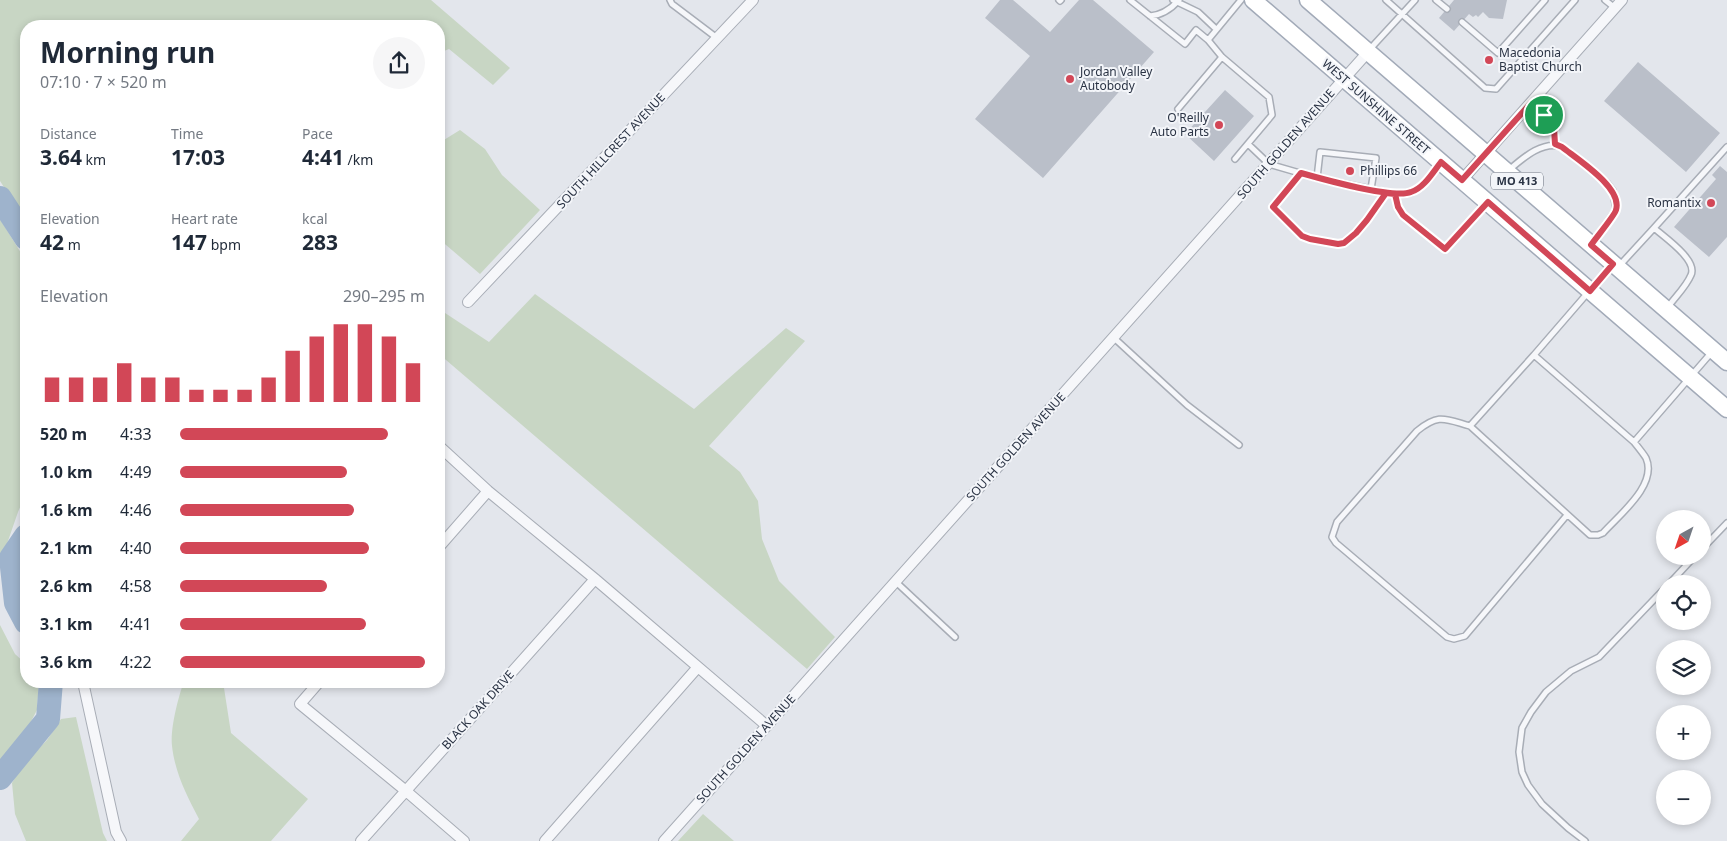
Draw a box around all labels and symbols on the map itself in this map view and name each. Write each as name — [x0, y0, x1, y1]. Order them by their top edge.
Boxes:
place label: Macedonia Baptist Church — [1499, 44, 1582, 75]
marker: Macedonia Baptist Church — [1483, 54, 1495, 66]
street label: WEST SUNSHINE STREET — [1319, 55, 1434, 158]
place label: Jordan Valley Autobody — [1079, 63, 1153, 94]
marker: Jordan Valley Autobody — [1064, 73, 1076, 85]
street label: SOUTH GOLDEN AVENUE — [1233, 85, 1338, 202]
street label: SOUTH HILLCREST AVENUE — [552, 89, 669, 212]
pin — [1523, 94, 1565, 136]
place label: O'Reilly Auto Parts — [1150, 109, 1210, 140]
marker: O'Reilly Auto Parts — [1213, 119, 1225, 131]
place label: Phillips 66 — [1360, 162, 1417, 179]
marker: Phillips 66 — [1344, 165, 1356, 177]
road number: MO 413 — [1491, 172, 1543, 190]
place label: Romantix — [1647, 194, 1702, 211]
marker: Romantix — [1705, 197, 1717, 209]
street label: SOUTH GOLDEN AVENUE — [962, 389, 1069, 505]
north arrow — [1656, 510, 1711, 565]
street label: BLACK OAK DRIVE — [437, 666, 518, 753]
street label: SOUTH GOLDEN AVENUE — [692, 691, 799, 807]

